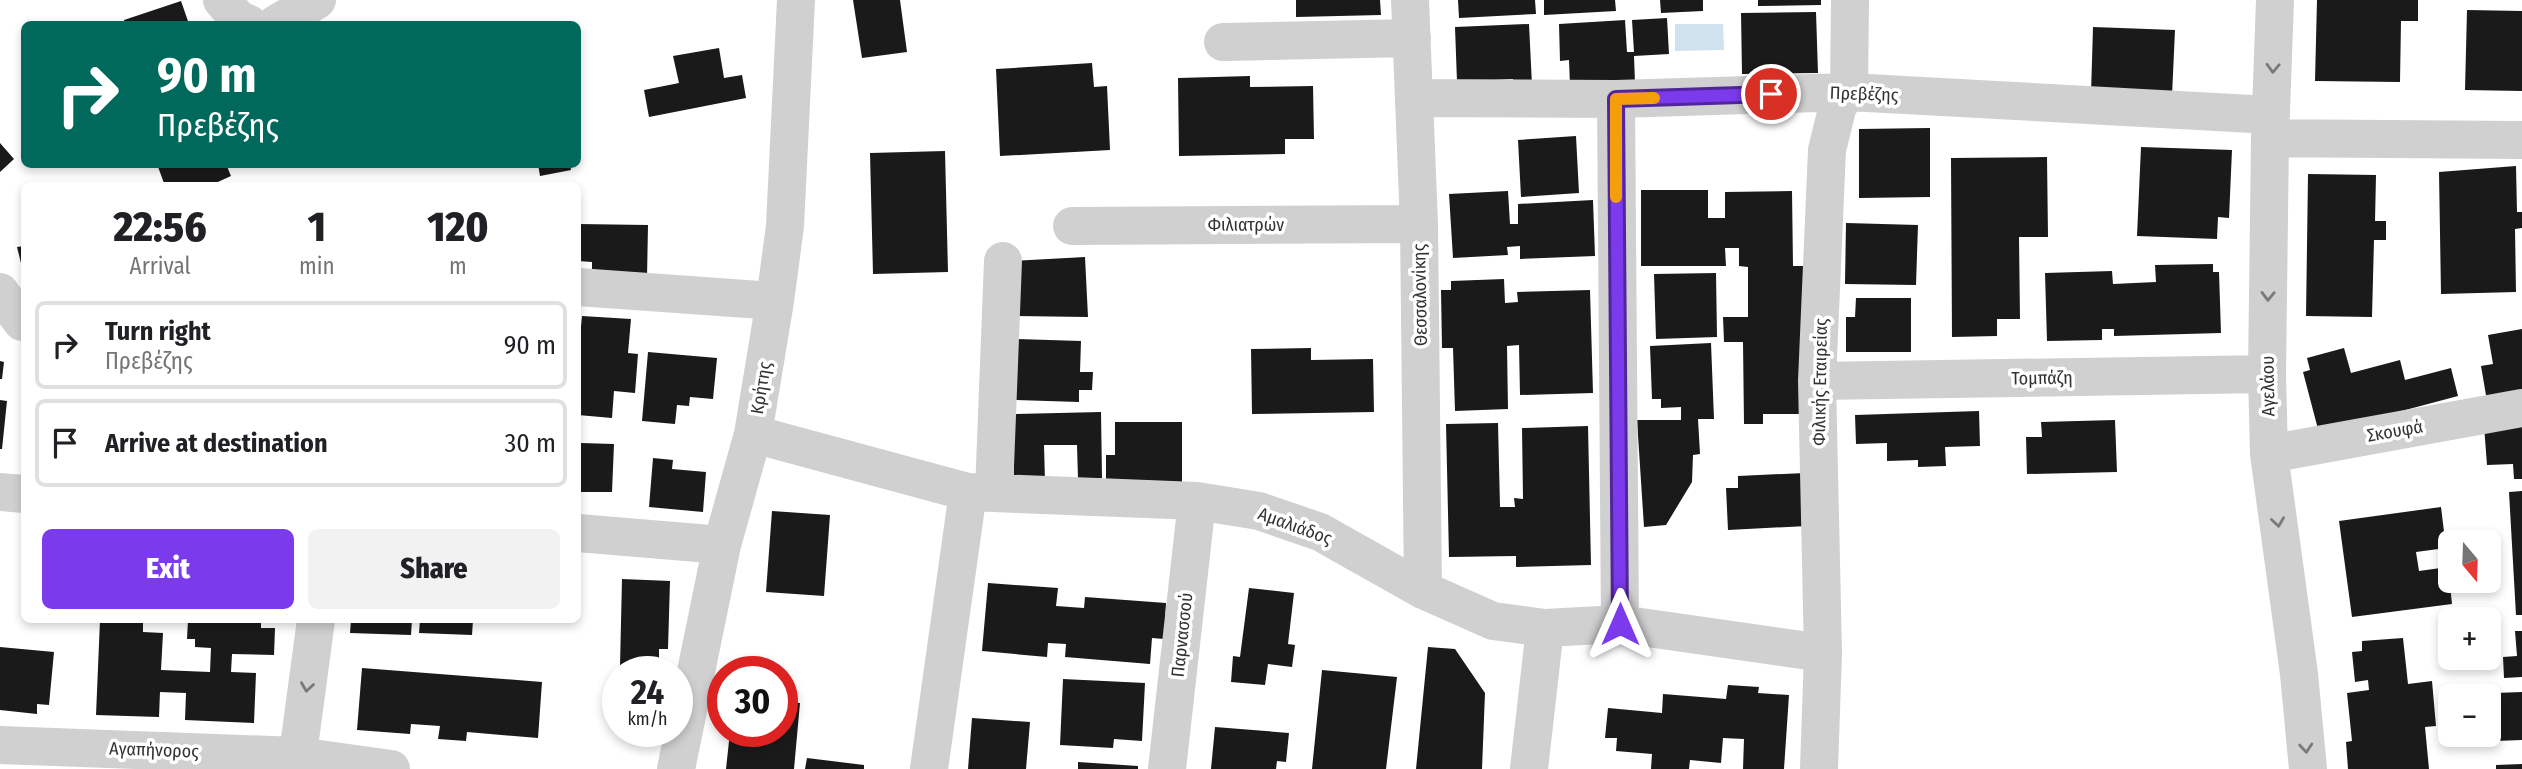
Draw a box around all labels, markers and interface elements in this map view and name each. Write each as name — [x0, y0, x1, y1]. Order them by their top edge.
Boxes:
text: 90 m — [157, 46, 257, 105]
icon: right — [42, 49, 133, 140]
one-way arrow — [2265, 63, 2280, 74]
pin — [1741, 64, 1801, 124]
icon: arrive — [1752, 75, 1790, 113]
street label: Πρεβέζης — [1829, 82, 1899, 106]
text: Πρεβέζης — [157, 106, 279, 144]
text: 22:56 — [114, 202, 207, 252]
text: 1 — [308, 202, 326, 252]
text: 120 — [427, 202, 488, 252]
street label: Φιλιατρών — [1208, 214, 1284, 236]
street label: Θεσσαλονίκης — [1408, 243, 1432, 346]
text: Arrival — [130, 252, 191, 280]
text: min — [299, 252, 335, 280]
text: m — [449, 252, 467, 280]
one-way arrow — [2260, 291, 2276, 301]
text: Turn right — [105, 316, 211, 347]
street label: Φιλικής Εταιρείας — [1808, 318, 1832, 446]
icon: right — [46, 326, 84, 364]
text: 90 m — [504, 330, 556, 361]
text: Πρεβέζης — [105, 347, 193, 375]
street label: Αγελάου — [2256, 355, 2280, 417]
street label: Κρήτης — [746, 360, 776, 416]
street label: Τομπάζη — [2011, 366, 2073, 390]
street label: Σκουφά — [2365, 415, 2425, 447]
icon: arrive — [46, 424, 84, 462]
text: Arrive at destination — [105, 428, 328, 459]
text: 30 m — [505, 428, 556, 459]
street label: Αμαλιάδος — [1255, 503, 1335, 550]
one-way arrow — [2271, 517, 2286, 528]
button: Exit — [42, 529, 294, 609]
button: Share — [308, 529, 560, 609]
north arrow — [2438, 530, 2501, 593]
map controls — [2438, 530, 2501, 747]
position arrow — [1583, 587, 1657, 661]
street label: Παρνασσού — [1167, 592, 1197, 678]
button: + — [2438, 607, 2501, 670]
speed limit sign: 30 — [707, 656, 798, 747]
text: 24 — [631, 671, 664, 713]
one-way arrow — [300, 681, 315, 693]
button: − — [2438, 684, 2501, 747]
text: km/h — [627, 708, 668, 730]
street label: Αγαπήνορος — [109, 737, 200, 763]
one-way arrow — [2298, 743, 2313, 754]

